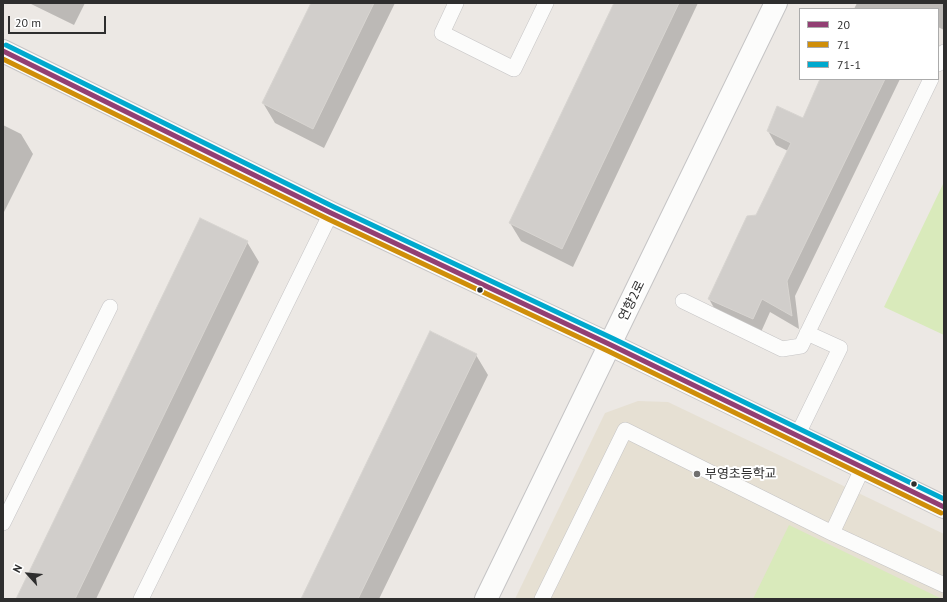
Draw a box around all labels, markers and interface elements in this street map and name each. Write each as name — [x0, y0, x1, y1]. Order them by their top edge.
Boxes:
scale bar — [10, 8, 108, 34]
legend — [799, 8, 939, 80]
text: 20 m — [15, 15, 41, 30]
text: 20 — [837, 17, 850, 32]
text: 71 — [837, 37, 850, 52]
text: 71-1 — [837, 57, 861, 72]
street label: 연향2로 — [616, 278, 648, 324]
unlabelled marker — [475, 285, 485, 295]
place label: 부영초등학교 — [705, 466, 777, 482]
marker: 부영초등학교 — [692, 469, 702, 479]
unlabelled marker — [909, 479, 919, 489]
north arrow — [8, 554, 48, 594]
text: N — [9, 562, 25, 575]

